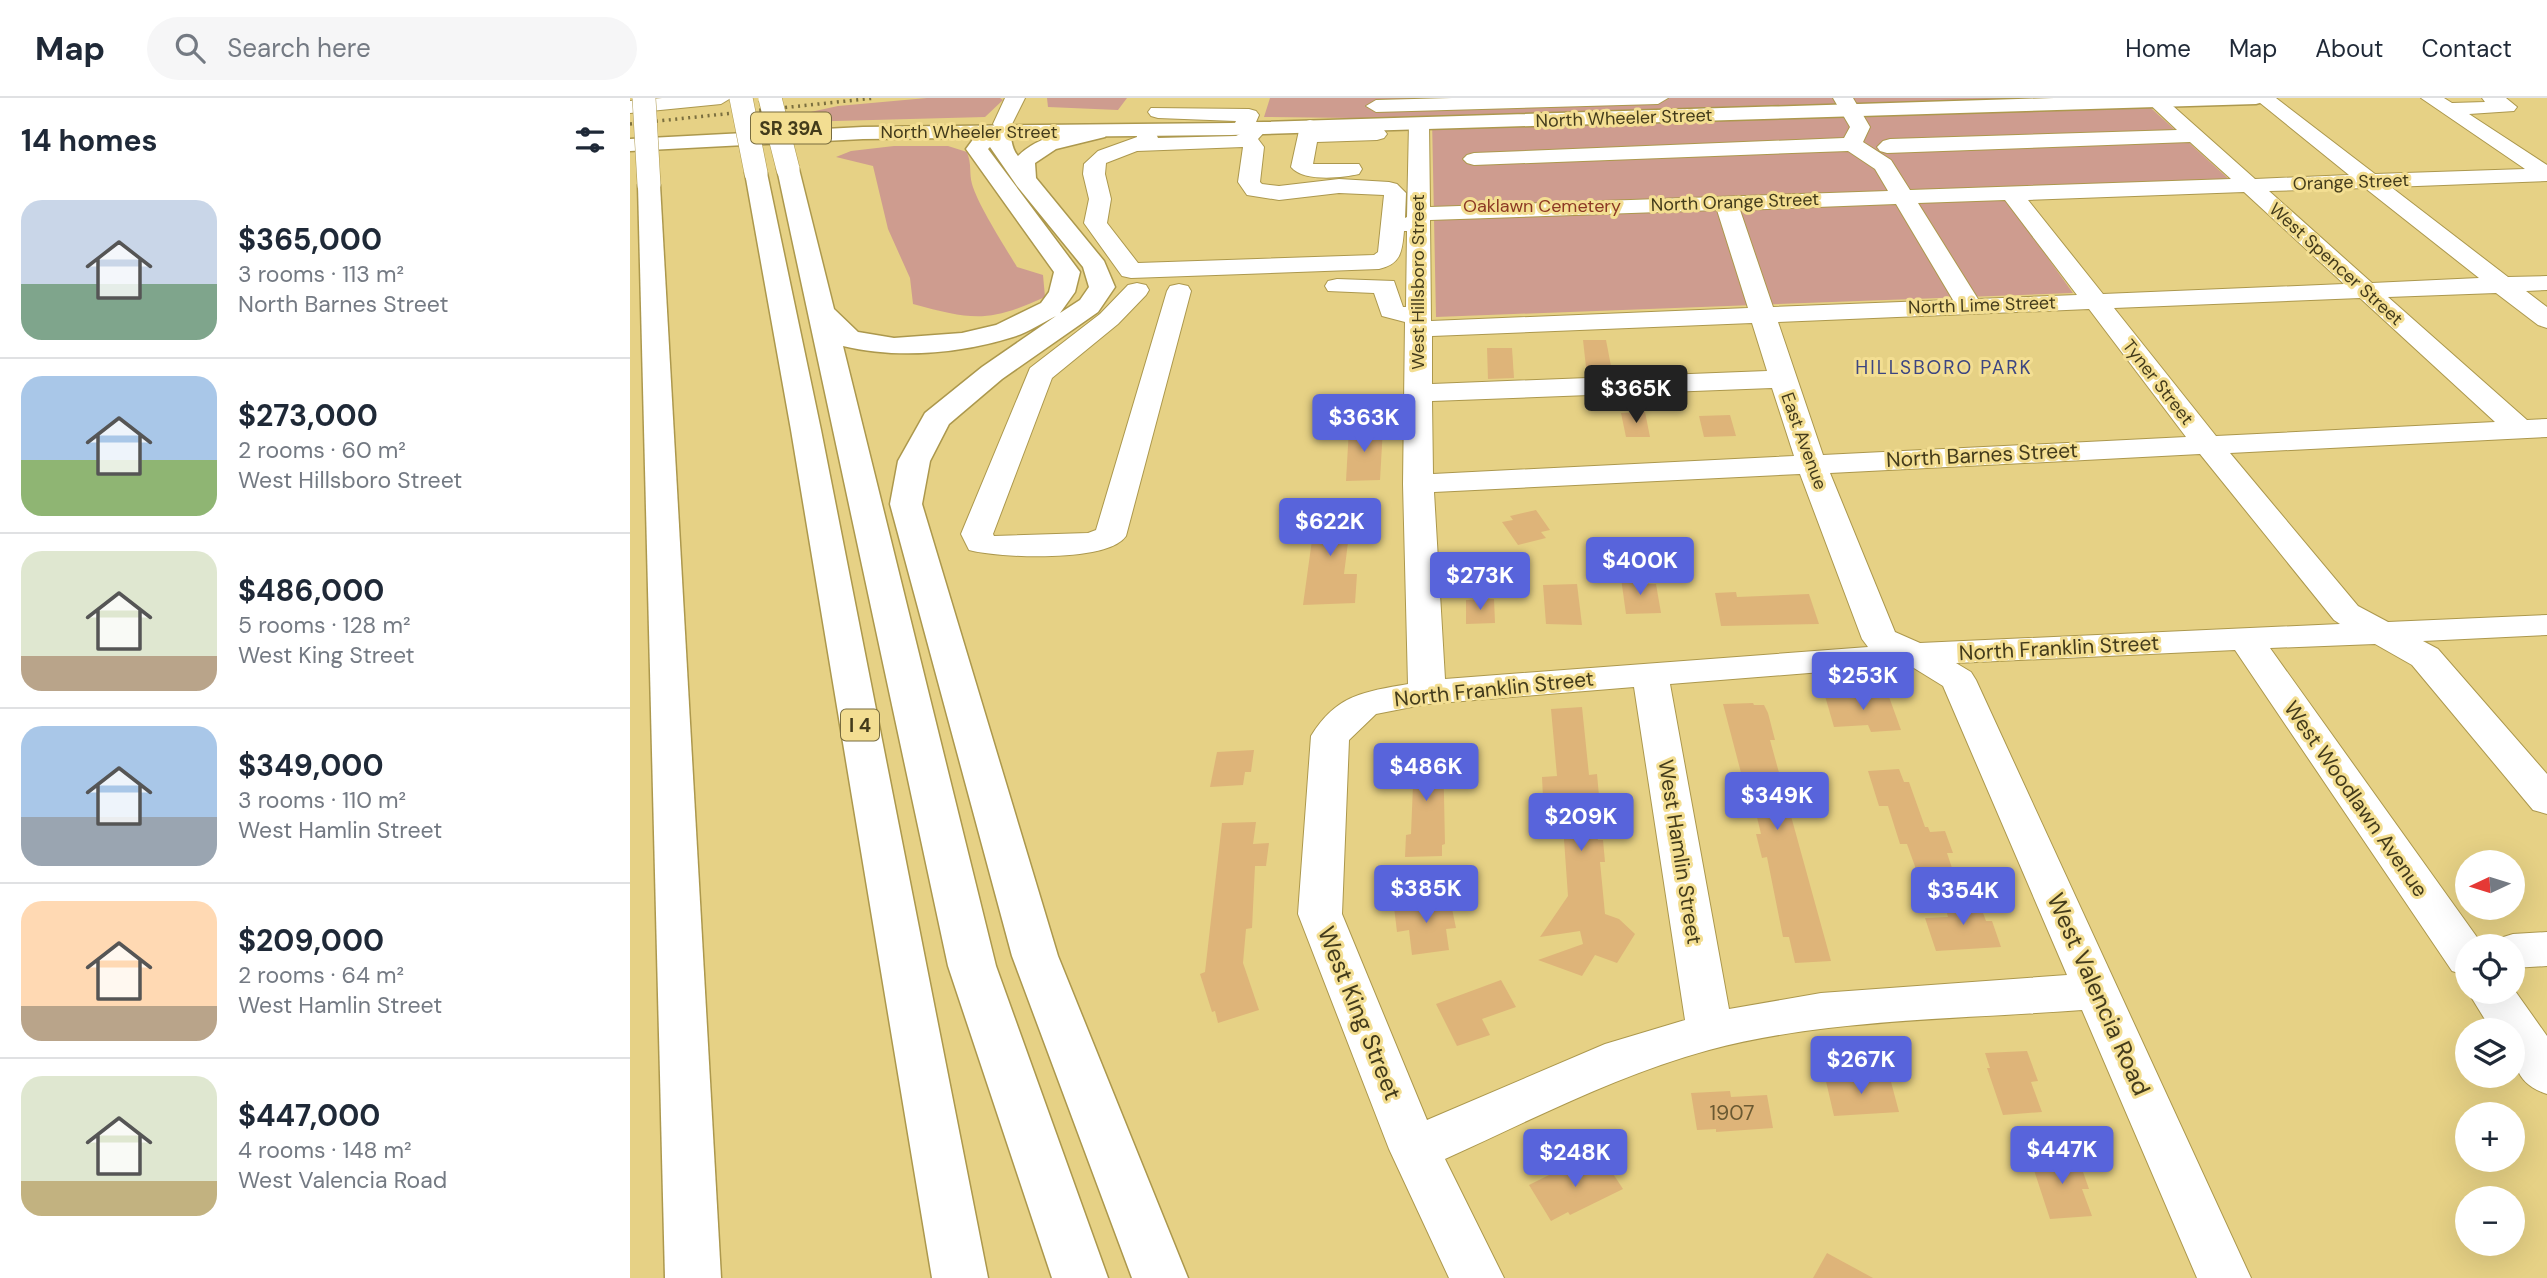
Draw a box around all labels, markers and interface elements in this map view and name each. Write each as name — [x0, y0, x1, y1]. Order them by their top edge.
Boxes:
search box — [147, 17, 637, 80]
text: Map — [35, 27, 105, 70]
icon: search — [171, 29, 209, 67]
text: Search here — [227, 31, 371, 65]
text: Home — [2125, 33, 2191, 64]
text: Map — [2229, 33, 2277, 64]
text: About — [2315, 33, 2384, 64]
text: Contact — [2422, 33, 2512, 64]
street label: North Wheeler Street — [1535, 103, 1713, 133]
road number: SR 39A — [751, 112, 831, 144]
street label: North Wheeler Street — [881, 120, 1057, 144]
text: 14 homes — [21, 121, 158, 160]
icon: filters — [571, 121, 609, 159]
street label: Orange Street — [2292, 168, 2410, 196]
street label: North Orange Street — [1650, 187, 1820, 217]
street label: West Hillsboro Street — [1406, 194, 1430, 370]
park label: Oaklawn Cemetery — [1463, 194, 1621, 218]
street label: West Spencer Street — [2264, 197, 2408, 331]
text: $365,000 — [238, 220, 382, 259]
icon: home — [77, 228, 161, 312]
text: 3 rooms · 113 m² — [238, 259, 404, 289]
text: North Barnes Street — [238, 289, 448, 319]
street label: North Lime Street — [1908, 290, 2056, 320]
street label: Tyner Street — [2117, 334, 2199, 430]
district label: HILLSBORO PARK — [1855, 355, 2033, 380]
pin: $365K — [1587, 366, 1685, 425]
text: $365K — [1600, 373, 1672, 403]
street label: East Avenue — [1775, 389, 1833, 493]
pin: $363K — [1315, 394, 1413, 454]
text: $273,000 — [238, 396, 378, 435]
text: $363K — [1328, 402, 1400, 432]
icon: home — [77, 404, 161, 488]
text: 2 rooms · 60 m² — [238, 435, 406, 465]
street label: North Barnes Street — [1885, 436, 2079, 474]
text: West Hillsboro Street — [238, 465, 462, 495]
pin: $622K — [1281, 498, 1379, 558]
text: $622K — [1295, 506, 1365, 536]
pin: $400K — [1591, 538, 1689, 597]
text: $400K — [1602, 545, 1678, 575]
pin: $273K — [1431, 552, 1529, 612]
text: $273K — [1446, 560, 1514, 590]
text: $486,000 — [238, 571, 384, 610]
icon: home — [77, 579, 161, 663]
text: 5 rooms · 128 m² — [238, 610, 411, 640]
street label: North Franklin Street — [1958, 629, 2160, 667]
text: West King Street — [238, 640, 415, 670]
pin: $253K — [1814, 652, 1912, 712]
text: $253K — [1828, 660, 1898, 690]
street label: North Franklin Street — [1393, 665, 1595, 713]
street label: West Woodlawn Avenue — [2278, 695, 2434, 903]
road number: I 4 — [841, 710, 879, 740]
pin: $486K — [1377, 744, 1475, 803]
text: $349,000 — [238, 746, 384, 785]
text: $486K — [1389, 751, 1463, 781]
icon: home — [77, 754, 161, 838]
street label: West Hamlin Street — [1652, 758, 1708, 946]
pin: $349K — [1728, 772, 1826, 832]
text: $349K — [1741, 780, 1813, 810]
text: 3 rooms · 110 m² — [238, 785, 406, 815]
pin: $209K — [1532, 794, 1630, 853]
text: $209K — [1545, 801, 1617, 831]
text: West Hamlin Street — [238, 815, 442, 845]
north arrow — [2455, 850, 2525, 920]
map controls — [2455, 850, 2525, 1256]
pin: $385K — [1377, 866, 1475, 925]
pin: $354K — [1914, 868, 2012, 927]
text: $385K — [1390, 873, 1462, 903]
text: $354K — [1927, 875, 1999, 905]
street label: West Valencia Road — [2040, 888, 2158, 1100]
text: $209,000 — [238, 921, 384, 960]
street label: West King Street — [1311, 922, 1409, 1104]
icon: home — [77, 929, 161, 1013]
button: locate — [2455, 934, 2525, 1004]
text: 2 rooms · 64 m² — [238, 960, 404, 990]
text: West Hamlin Street — [238, 990, 442, 1020]
button: layers — [2455, 1018, 2525, 1088]
pin: $267K — [1812, 1037, 1910, 1096]
text: $267K — [1827, 1044, 1895, 1074]
text: $447,000 — [238, 1096, 380, 1135]
house number: 1907 — [1709, 1099, 1755, 1127]
button: + — [2455, 1102, 2525, 1172]
icon: home — [77, 1104, 161, 1188]
pin: $447K — [2013, 1126, 2111, 1186]
pin: $248K — [1526, 1130, 1624, 1189]
text: $447K — [2026, 1134, 2098, 1164]
text: 4 rooms · 148 m² — [238, 1135, 412, 1165]
text: $248K — [1539, 1137, 1611, 1167]
text: West Valencia Road — [238, 1165, 447, 1195]
button: − — [2455, 1186, 2525, 1256]

